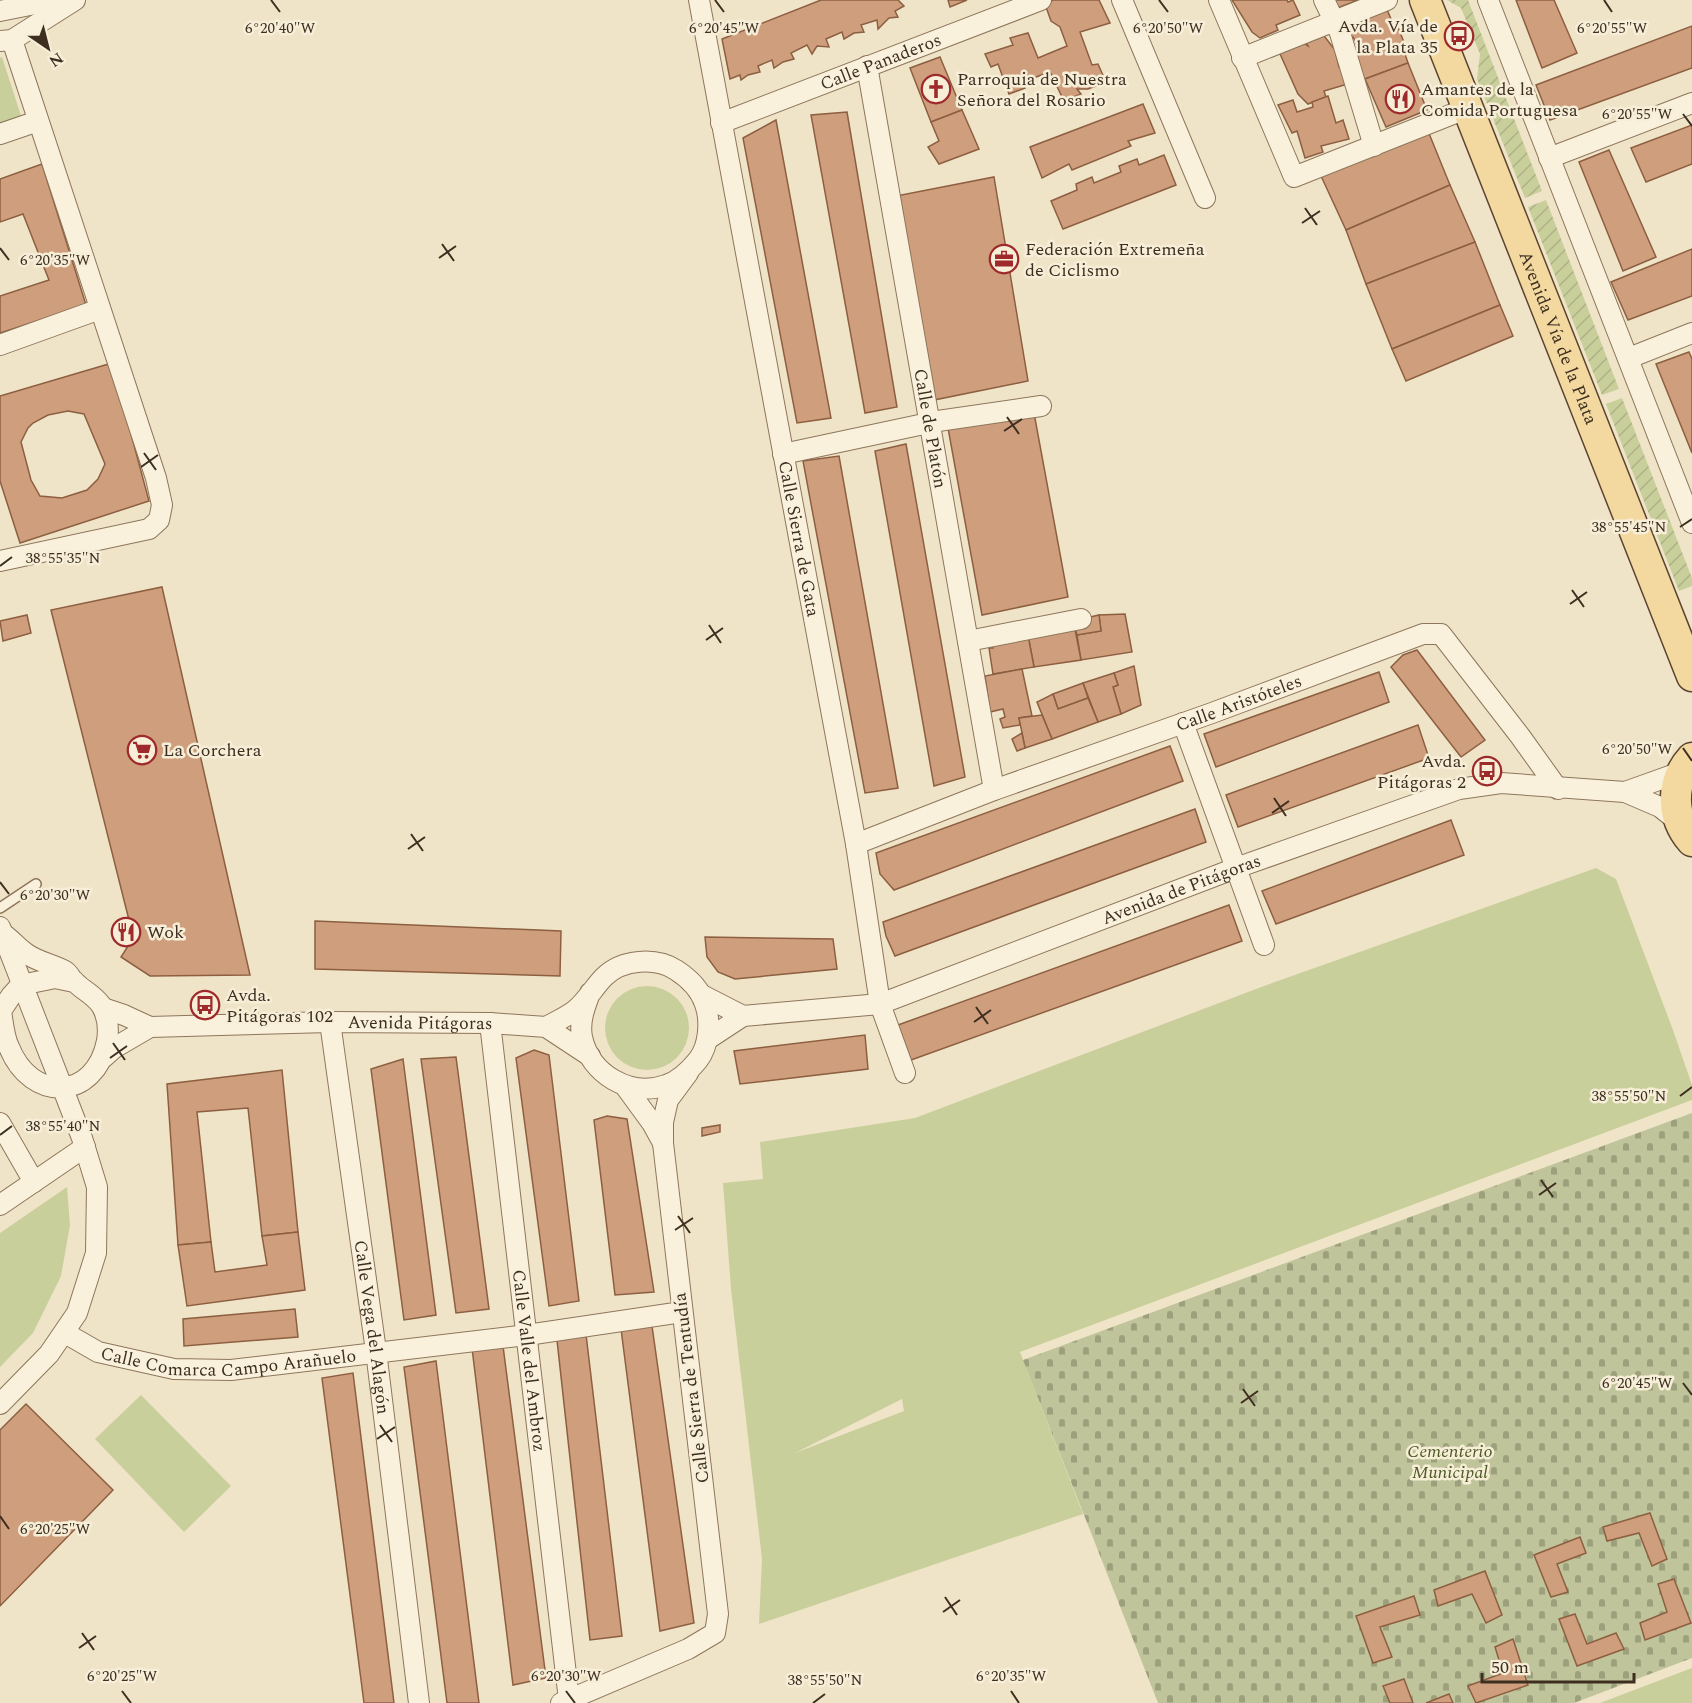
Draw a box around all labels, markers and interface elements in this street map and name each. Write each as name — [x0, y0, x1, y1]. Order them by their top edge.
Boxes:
place label: Avda. Vía de la Plata 35 — [1338, 13, 1438, 61]
text: 6°20'40"W — [245, 17, 315, 40]
text: 6°20'45"W — [689, 17, 759, 40]
text: 6°20'50"W — [1133, 17, 1203, 40]
text: 6°20'55"W — [1577, 17, 1647, 40]
north arrow — [18, 18, 78, 78]
bus stop icon: Avda. Vía de la Plata 35 — [1443, 20, 1475, 52]
street label: Calle Panaderos — [816, 27, 945, 98]
text: N — [44, 46, 68, 73]
place label: Parroquia de Nuestra Señora del Rosario — [957, 66, 1127, 114]
church icon: Parroquia de Nuestra Señora del Rosario — [920, 73, 952, 105]
place label: Amantes de la Comida Portuguesa — [1421, 76, 1578, 124]
restaurant icon: Amantes de la Comida Portuguesa — [1384, 83, 1416, 115]
text: 6°20'55"W — [1602, 103, 1672, 126]
place label: Federación Extremeña de Ciclismo — [1025, 236, 1205, 284]
office icon: Federación Extremeña de Ciclismo — [988, 243, 1020, 275]
street label: Avenida Vía de la Plata — [1511, 247, 1604, 429]
text: 6°20'35"W — [20, 249, 90, 272]
street label: Calle de Platón — [906, 367, 954, 491]
street label: Calle Sierra de Gata — [771, 458, 827, 619]
text: 38°55'45"N — [1592, 516, 1667, 539]
text: 38°55'35"N — [26, 547, 101, 570]
street label: Calle Aristóteles — [1172, 668, 1306, 739]
supermarket icon: La Corchera — [126, 734, 158, 766]
place label: La Corchera — [163, 737, 262, 764]
text: 6°20'50"W — [1602, 738, 1672, 761]
place label: Avda. Pitágoras 2 — [1377, 748, 1466, 796]
bus stop icon: Avda. Pitágoras 2 — [1471, 755, 1503, 787]
street label: Avenida de Pitágoras — [1098, 847, 1265, 932]
text: 6°20'30"W — [20, 884, 90, 907]
restaurant icon: Wok — [110, 916, 142, 948]
place label: Wok — [147, 919, 184, 946]
place label: Avda. Pitágoras 102 — [226, 982, 333, 1030]
bus stop icon: Avda. Pitágoras 102 — [189, 989, 221, 1021]
street label: Avenida Pitágoras — [348, 1009, 493, 1037]
text: 38°55'50"N — [1592, 1085, 1667, 1108]
text: 38°55'40"N — [26, 1115, 101, 1138]
street label: Calle Vega del Alagón — [347, 1238, 397, 1416]
street label: Calle Valle del Ambroz — [505, 1268, 553, 1453]
street label: Calle Sierra de Tentudía — [666, 1291, 717, 1485]
street label: Calle Comarca Campo Arañuelo — [98, 1340, 358, 1384]
text: 6°20'45"W — [1602, 1372, 1672, 1395]
park label: Cementerio Municipal — [1407, 1438, 1493, 1486]
text: 6°20'25"W — [20, 1518, 90, 1541]
scale bar — [1482, 1646, 1634, 1684]
text: 50 m — [1491, 1654, 1529, 1681]
text: 6°20'25"W — [87, 1665, 157, 1688]
text: 6°20'30"W — [531, 1665, 601, 1688]
text: 6°20'35"W — [976, 1665, 1046, 1688]
text: 38°55'50"N — [788, 1669, 863, 1692]

